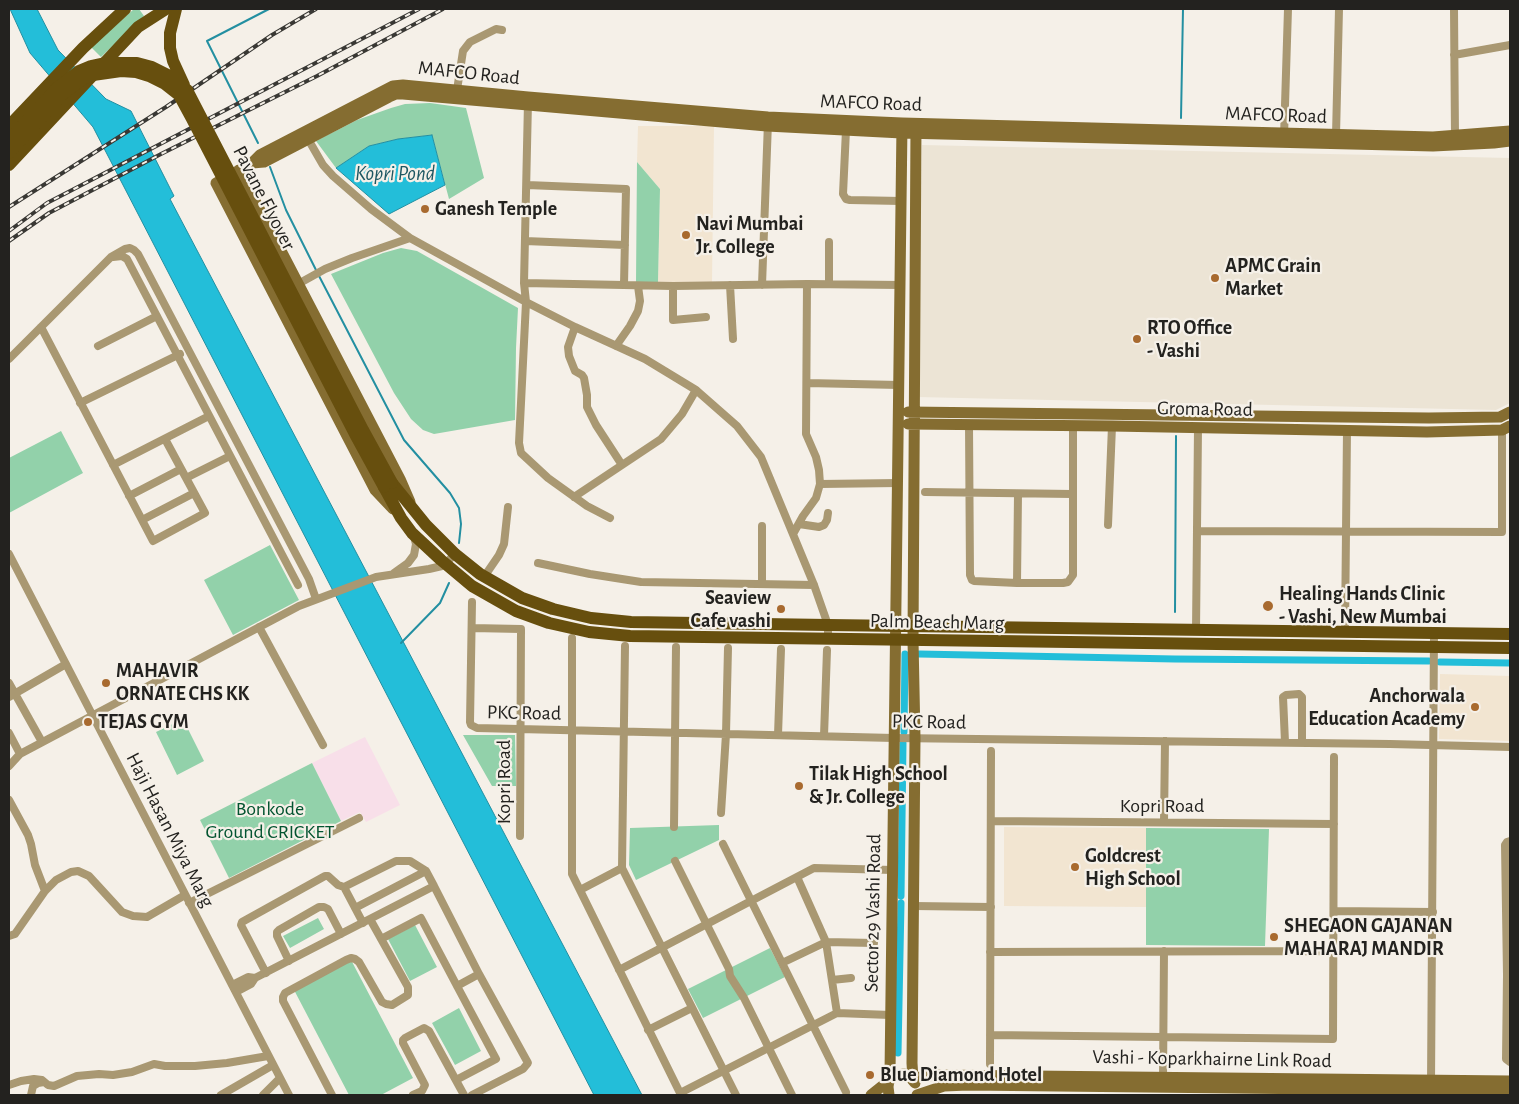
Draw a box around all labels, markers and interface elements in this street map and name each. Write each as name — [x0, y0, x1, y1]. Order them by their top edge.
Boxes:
street label: MAFCO Road — [417, 56, 521, 90]
street label: MAFCO Road — [820, 89, 922, 117]
street label: MAFCO Road — [1225, 101, 1327, 129]
street label: Pavane Flyover — [227, 142, 301, 254]
water label: Kopri Pond — [355, 161, 435, 187]
place label: Ganesh Temple — [435, 197, 557, 221]
marker: Ganesh Temple — [419, 203, 431, 215]
place label: Navi Mumbai Jr. College — [696, 212, 804, 259]
marker: Navi Mumbai Jr. College — [680, 229, 692, 241]
place label: APMC Grain Market — [1225, 254, 1321, 301]
marker: APMC Grain Market — [1209, 272, 1221, 284]
place label: RTO Office - Vashi — [1147, 316, 1232, 363]
marker: RTO Office - Vashi — [1131, 333, 1143, 345]
street label: Groma Road — [1157, 396, 1253, 422]
place label: Healing Hands Clinic - Vashi, New Mumbai — [1279, 582, 1447, 629]
place label: Seaview Cafe vashi — [691, 586, 771, 633]
marker: Healing Hands Clinic - Vashi, New Mumbai — [1261, 599, 1275, 613]
marker: Seaview Cafe vashi — [775, 603, 787, 615]
street label: Palm Beach Marg — [870, 609, 1004, 635]
place label: MAHAVIR ORNATE CHS KK — [116, 659, 249, 706]
marker: MAHAVIR ORNATE CHS KK — [100, 677, 112, 689]
place label: Anchorwala Education Academy — [1308, 684, 1465, 731]
street label: PKC Road — [487, 700, 561, 726]
marker: Anchorwala Education Academy — [1469, 701, 1481, 713]
street label: PKC Road — [892, 709, 966, 735]
place label: TEJAS GYM — [98, 710, 189, 734]
marker: TEJAS GYM — [82, 716, 94, 728]
street label: Kopri Road — [492, 740, 516, 824]
street label: Haji Hasan Miya Marg — [121, 748, 219, 912]
place label: Tilak High School & Jr. College — [809, 762, 948, 809]
marker: Tilak High School & Jr. College — [793, 780, 805, 792]
street label: Kopri Road — [1120, 794, 1204, 818]
park label: Bonkode Ground CRICKET — [205, 797, 335, 844]
street label: Sector 29 Vashi Road — [860, 834, 886, 992]
place label: Goldcrest High School — [1085, 844, 1181, 891]
marker: Goldcrest High School — [1069, 861, 1081, 873]
place label: SHEGAON GAJANAN MAHARAJ MANDIR — [1284, 914, 1453, 961]
marker: SHEGAON GAJANAN MAHARAJ MANDIR — [1268, 931, 1280, 943]
street label: Vashi - Koparkhairne Link Road — [1092, 1045, 1332, 1073]
place label: Blue Diamond Hotel — [880, 1063, 1042, 1087]
marker: Blue Diamond Hotel — [864, 1069, 876, 1081]

